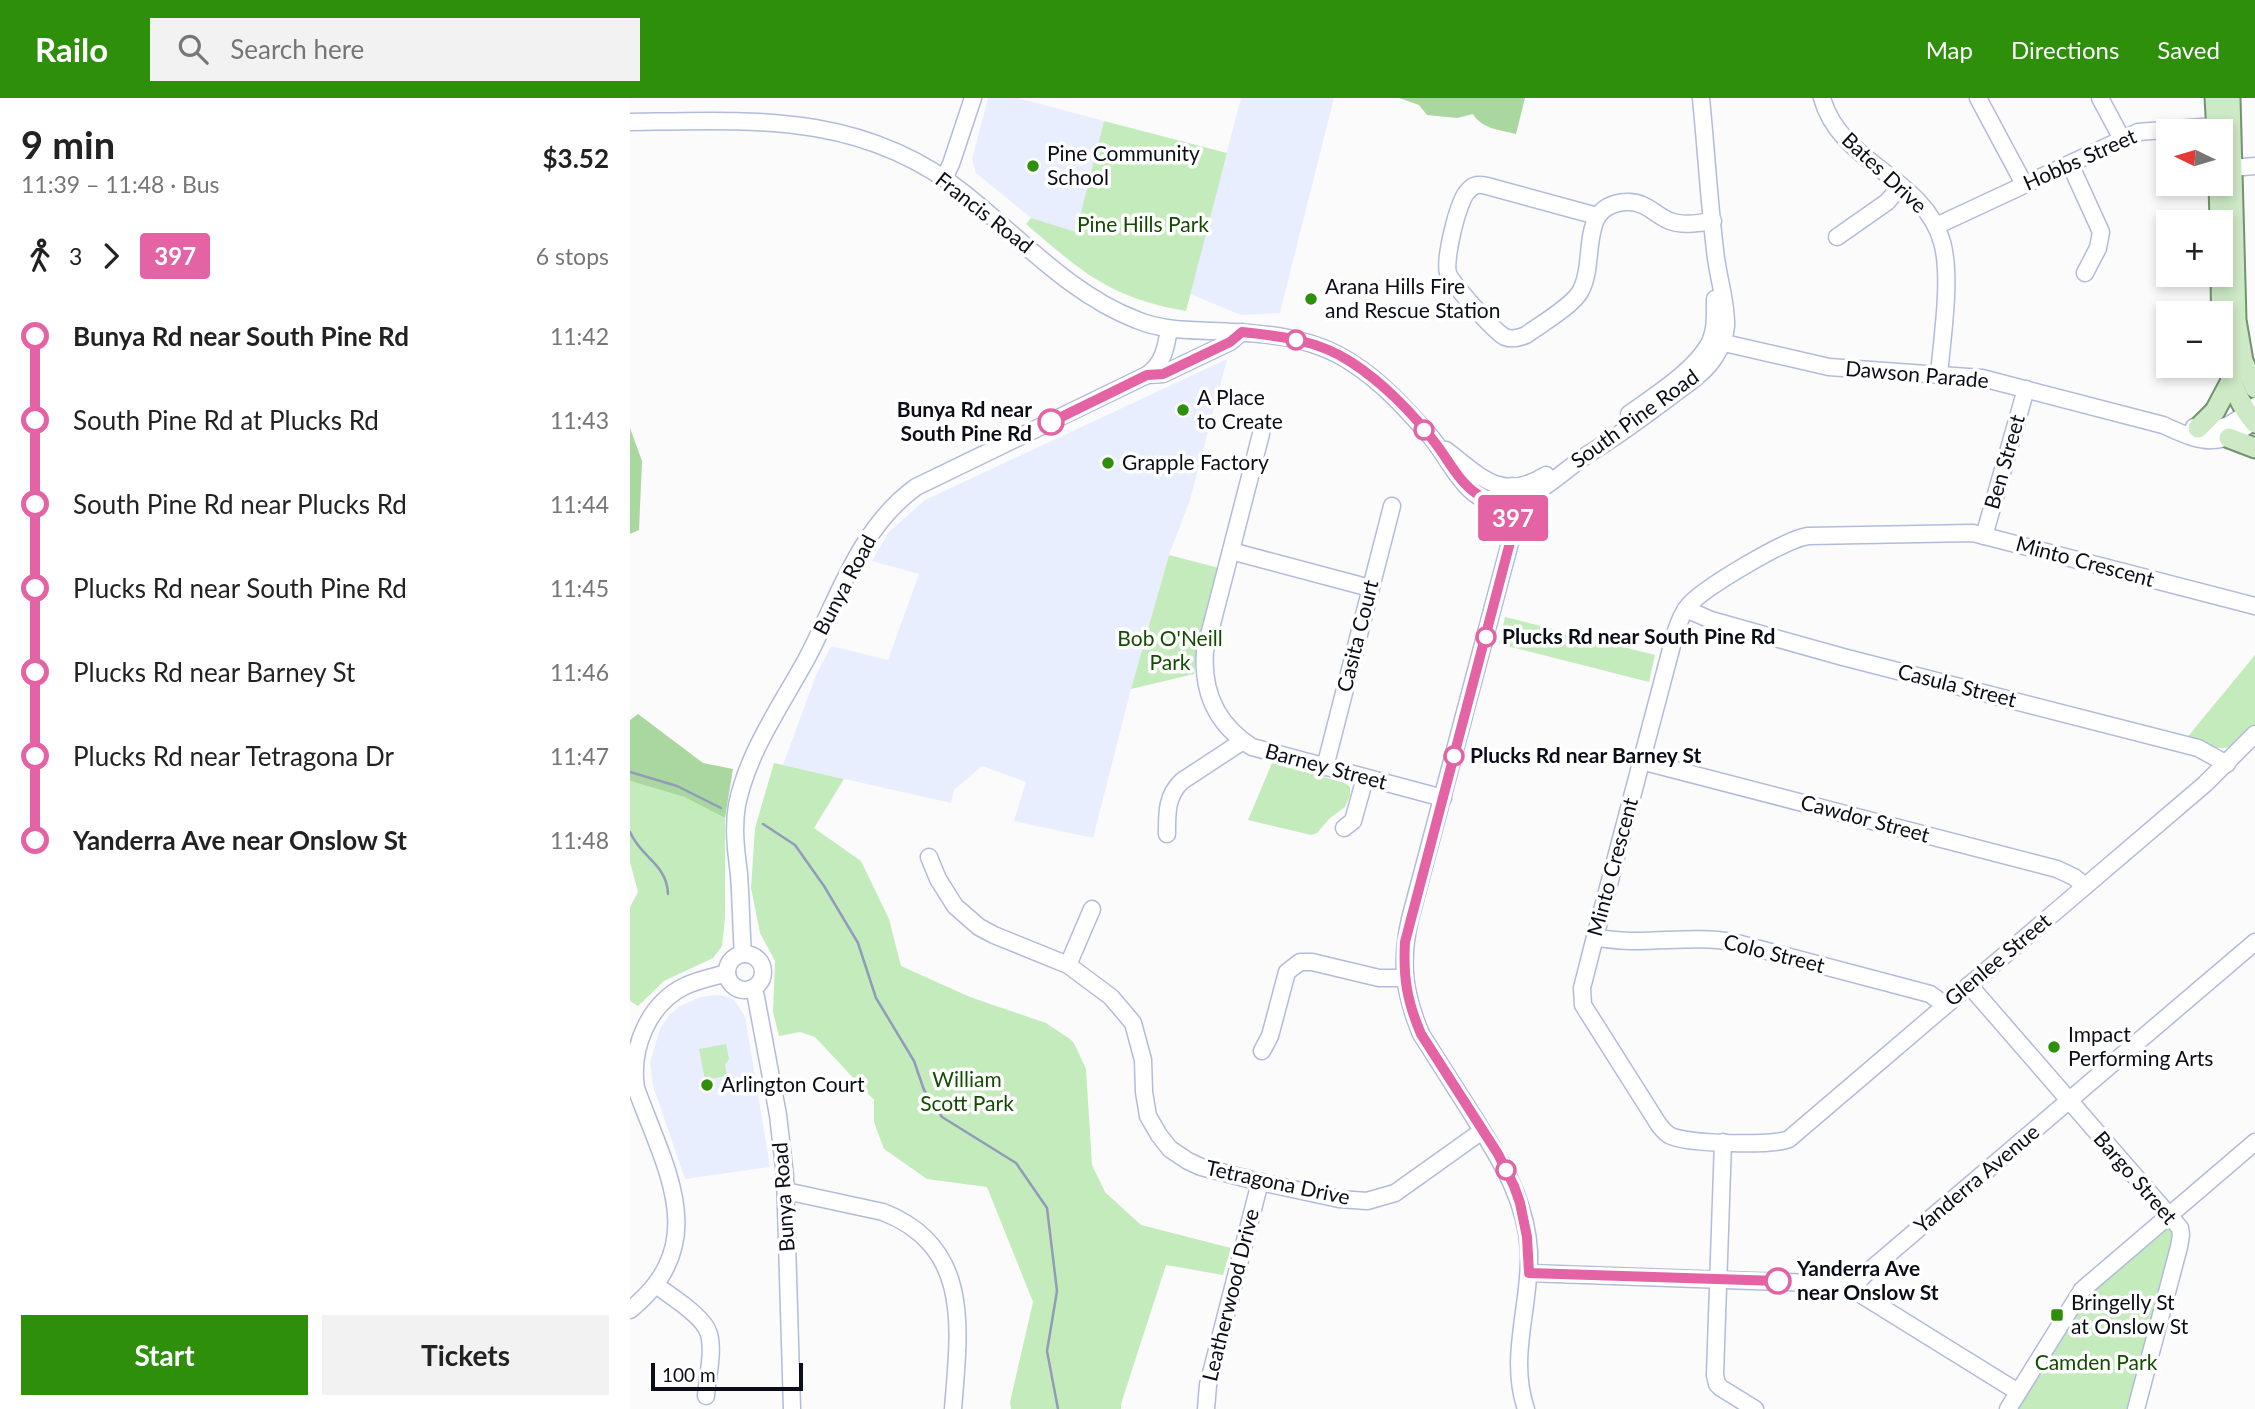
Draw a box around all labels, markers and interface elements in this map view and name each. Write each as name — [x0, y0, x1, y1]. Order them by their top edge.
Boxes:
search box — [150, 18, 640, 81]
text: Railo — [35, 29, 108, 69]
icon: search — [174, 30, 212, 68]
text: Search here — [230, 33, 364, 65]
text: Map — [1926, 35, 1973, 64]
text: Directions — [2011, 35, 2119, 64]
text: Saved — [2157, 35, 2220, 64]
north arrow — [2156, 119, 2233, 196]
map controls — [2156, 119, 2233, 378]
text: 9 min — [21, 121, 115, 167]
street label: Hobbs Street — [2019, 122, 2140, 195]
street label: Bates Drive — [1837, 126, 1933, 217]
place label: Pine Community School — [1047, 140, 1200, 189]
text: $3.52 — [543, 142, 609, 174]
marker: Pine Community School — [1025, 158, 1041, 174]
street label: Francis Road — [931, 166, 1039, 258]
text: 11:39 – 11:48 · Bus — [21, 170, 220, 198]
button: + — [2156, 210, 2233, 287]
park label: Pine Hills Park — [1077, 211, 1209, 236]
icon: walk — [21, 237, 59, 275]
icon: forward — [92, 237, 130, 275]
text: 397 — [154, 241, 196, 270]
text: 3 — [69, 242, 82, 270]
text: 6 stops — [536, 242, 609, 270]
place label: Arana Hills Fire and Rescue Station — [1325, 273, 1500, 322]
marker: Arana Hills Fire and Rescue Station — [1303, 291, 1319, 307]
button: − — [2156, 301, 2233, 378]
text: Bunya Rd near South Pine Rd — [73, 320, 409, 352]
text: 11:42 — [550, 322, 609, 350]
unlabelled marker — [1286, 330, 1306, 350]
street label: Dawson Parade — [1844, 355, 1990, 392]
street label: South Pine Road — [1565, 363, 1703, 473]
place label: A Place to Create — [1197, 384, 1283, 433]
place label: Bunya Rd near South Pine Rd — [897, 396, 1032, 445]
marker: A Place to Create — [1175, 402, 1191, 418]
text: South Pine Rd at Plucks Rd — [73, 404, 379, 436]
text: 11:43 — [550, 406, 609, 434]
marker: Bunya Rd near South Pine Rd — [1038, 409, 1064, 435]
street label: Ben Street — [1978, 411, 2029, 512]
unlabelled marker — [1414, 420, 1434, 440]
place label: Grapple Factory — [1122, 449, 1269, 474]
marker: Grapple Factory — [1100, 455, 1116, 471]
text: South Pine Rd near Plucks Rd — [73, 488, 407, 520]
text: 11:44 — [550, 490, 609, 518]
line badge: 397 — [1473, 495, 1553, 541]
text: 397 — [1492, 503, 1534, 532]
street label: Bunya Road — [807, 530, 880, 639]
street label: Minto Crescent — [2014, 530, 2158, 591]
text: Plucks Rd near South Pine Rd — [73, 572, 407, 604]
text: 11:45 — [550, 574, 609, 602]
street label: Casita Court — [1331, 577, 1383, 694]
place label: Plucks Rd near South Pine Rd — [1502, 623, 1775, 648]
park label: Bob O'Neill Park — [1117, 625, 1223, 674]
marker: Plucks Rd near South Pine Rd — [1476, 627, 1496, 647]
text: Plucks Rd near Barney St — [73, 656, 355, 688]
text: 11:46 — [550, 658, 609, 686]
street label: Casula Street — [1895, 658, 2020, 711]
street label: Barney Street — [1263, 737, 1390, 794]
text: Plucks Rd near Tetragona Dr — [73, 740, 394, 772]
text: 11:47 — [550, 742, 609, 770]
place label: Plucks Rd near Barney St — [1470, 742, 1702, 767]
marker: Plucks Rd near Barney St — [1444, 746, 1464, 766]
street label: Cawdor Street — [1798, 788, 1933, 847]
street label: Minto Crescent — [1581, 794, 1642, 938]
text: Yanderra Ave near Onslow St — [73, 824, 407, 856]
text: 11:48 — [550, 826, 609, 854]
street label: Glenlee Street — [1939, 907, 2056, 1010]
street label: Colo Street — [1721, 928, 1828, 977]
place label: Impact Performing Arts — [2068, 1021, 2213, 1070]
marker: Impact Performing Arts — [2046, 1039, 2062, 1055]
park label: William Scott Park — [920, 1066, 1014, 1115]
place label: Arlington Court — [721, 1071, 865, 1096]
marker: Arlington Court — [699, 1077, 715, 1093]
street label: Yanderra Avenue — [1908, 1118, 2044, 1237]
street label: Bargo Street — [2089, 1126, 2183, 1229]
street label: Bunya Road — [766, 1142, 799, 1253]
street label: Tetragona Drive — [1204, 1154, 1353, 1209]
unlabelled marker — [1496, 1160, 1516, 1180]
street label: Leatherwood Drive — [1196, 1206, 1263, 1383]
place label: Yanderra Ave near Onslow St — [1796, 1255, 1939, 1304]
marker: Yanderra Ave near Onslow St — [1765, 1268, 1791, 1294]
place label: Bringelly St at Onslow St — [2071, 1289, 2189, 1338]
marker: Bringelly St at Onslow St — [2049, 1307, 2065, 1323]
button: Start — [21, 1315, 308, 1395]
button: Tickets — [322, 1315, 609, 1395]
park label: Camden Park — [2035, 1349, 2158, 1374]
scale bar — [651, 1360, 803, 1392]
text: 100 m — [662, 1363, 716, 1386]

